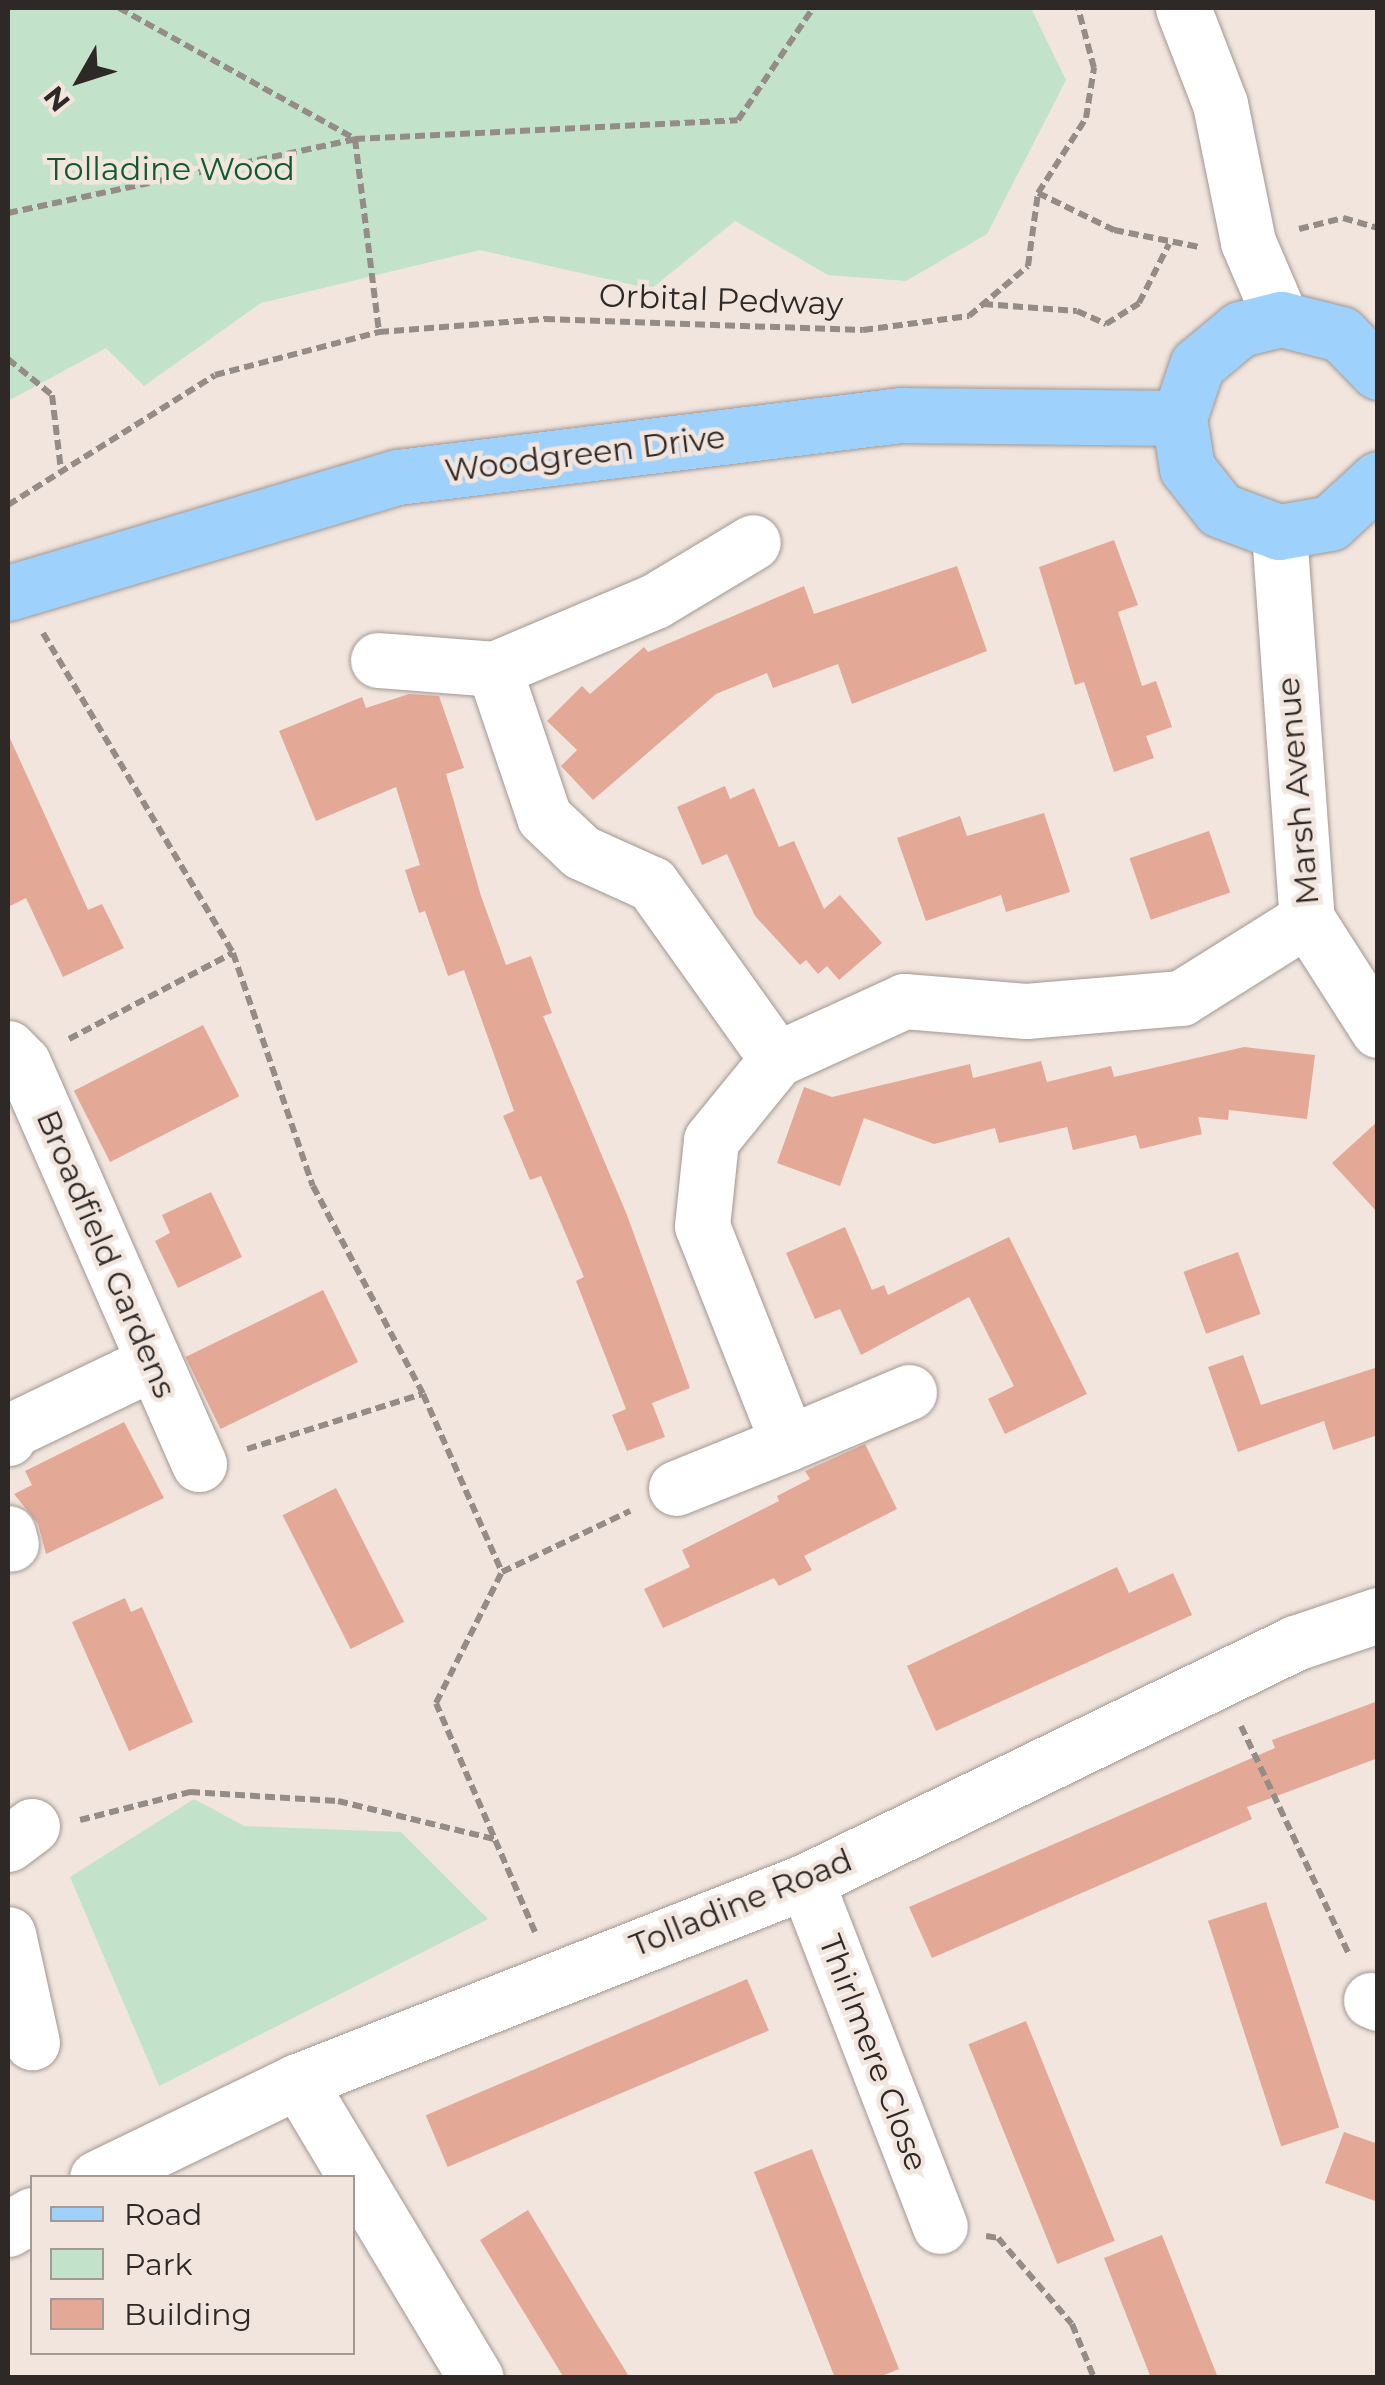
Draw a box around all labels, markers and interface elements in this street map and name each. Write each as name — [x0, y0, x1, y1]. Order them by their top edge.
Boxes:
north arrow — [30, 30, 130, 130]
text: N — [36, 79, 77, 118]
park label: Tolladine Wood — [47, 150, 295, 188]
street label: Orbital Pedway — [598, 277, 844, 323]
street label: Woodgreen Drive — [442, 418, 728, 490]
street label: Marsh Avenue — [1269, 675, 1327, 907]
street label: Broadfield Gardens — [28, 1104, 184, 1404]
street label: Tolladine Road — [624, 1841, 858, 1965]
street label: Thirlmere Close — [810, 1930, 936, 2176]
legend — [30, 2175, 355, 2355]
text: Road — [124, 2196, 202, 2233]
text: Park — [124, 2246, 193, 2283]
text: Building — [124, 2296, 252, 2333]

